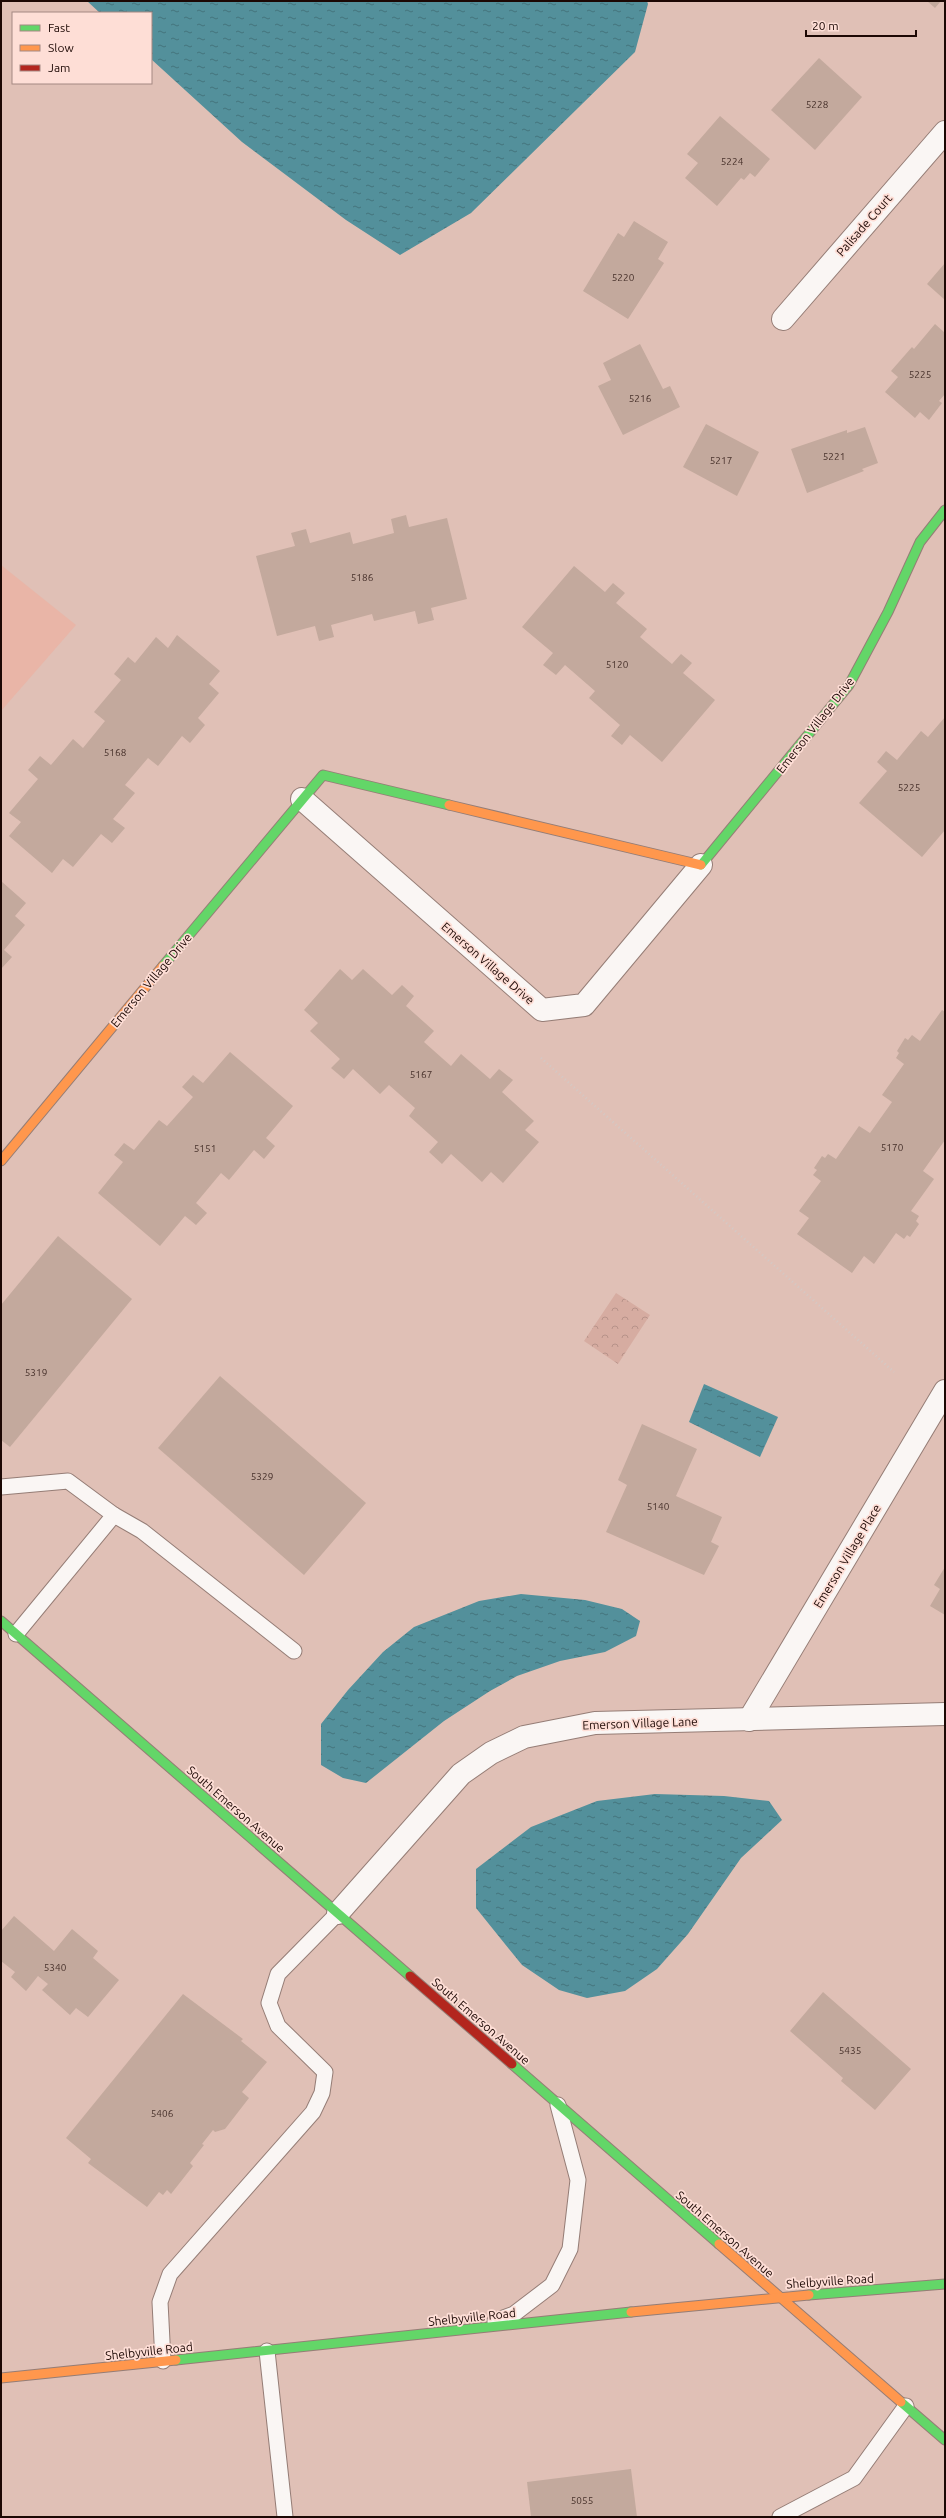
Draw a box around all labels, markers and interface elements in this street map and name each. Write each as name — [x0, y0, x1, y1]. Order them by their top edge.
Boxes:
legend — [12, 12, 152, 84]
scale bar — [806, 12, 916, 38]
text: 20 m — [812, 19, 839, 32]
text: Fast — [48, 21, 70, 34]
text: Slow — [48, 41, 74, 54]
text: Jam — [48, 61, 70, 74]
house number: 5228 — [806, 99, 829, 110]
house number: 5224 — [721, 156, 744, 167]
street label: Palisade Court — [834, 191, 895, 259]
house number: 5220 — [612, 272, 635, 283]
house number: 5225 — [909, 369, 931, 380]
house number: 5216 — [629, 393, 652, 404]
house number: 5221 — [823, 451, 845, 462]
house number: 5217 — [710, 455, 732, 466]
house number: 5186 — [351, 572, 374, 583]
house number: 5120 — [606, 659, 629, 670]
street label: Emerson Village Drive — [774, 674, 856, 776]
house number: 5168 — [104, 747, 127, 758]
house number: 5225 — [898, 782, 920, 793]
street label: Emerson Village Drive — [439, 919, 537, 1007]
street label: Emerson Village Drive — [108, 931, 194, 1029]
house number: 5167 — [410, 1069, 432, 1080]
house number: 5170 — [881, 1142, 904, 1153]
house number: 5151 — [194, 1143, 216, 1154]
house number: 5319 — [25, 1367, 47, 1378]
house number: 5329 — [251, 1471, 273, 1482]
house number: 5140 — [647, 1501, 670, 1512]
street label: Emerson Village Place — [811, 1502, 883, 1610]
street label: Emerson Village Lane — [582, 1714, 698, 1732]
street label: South Emerson Avenue — [185, 1763, 287, 1855]
house number: 5340 — [44, 1962, 67, 1973]
street label: South Emerson Avenue — [430, 1975, 532, 2067]
house number: 5435 — [839, 2045, 861, 2056]
house number: 5406 — [151, 2108, 174, 2119]
street label: South Emerson Avenue — [674, 2188, 776, 2280]
street label: Shelbyville Road — [786, 2271, 874, 2291]
street label: Shelbyville Road — [428, 2306, 516, 2328]
street label: Shelbyville Road — [105, 2340, 193, 2362]
house number: 5055 — [571, 2495, 593, 2506]

